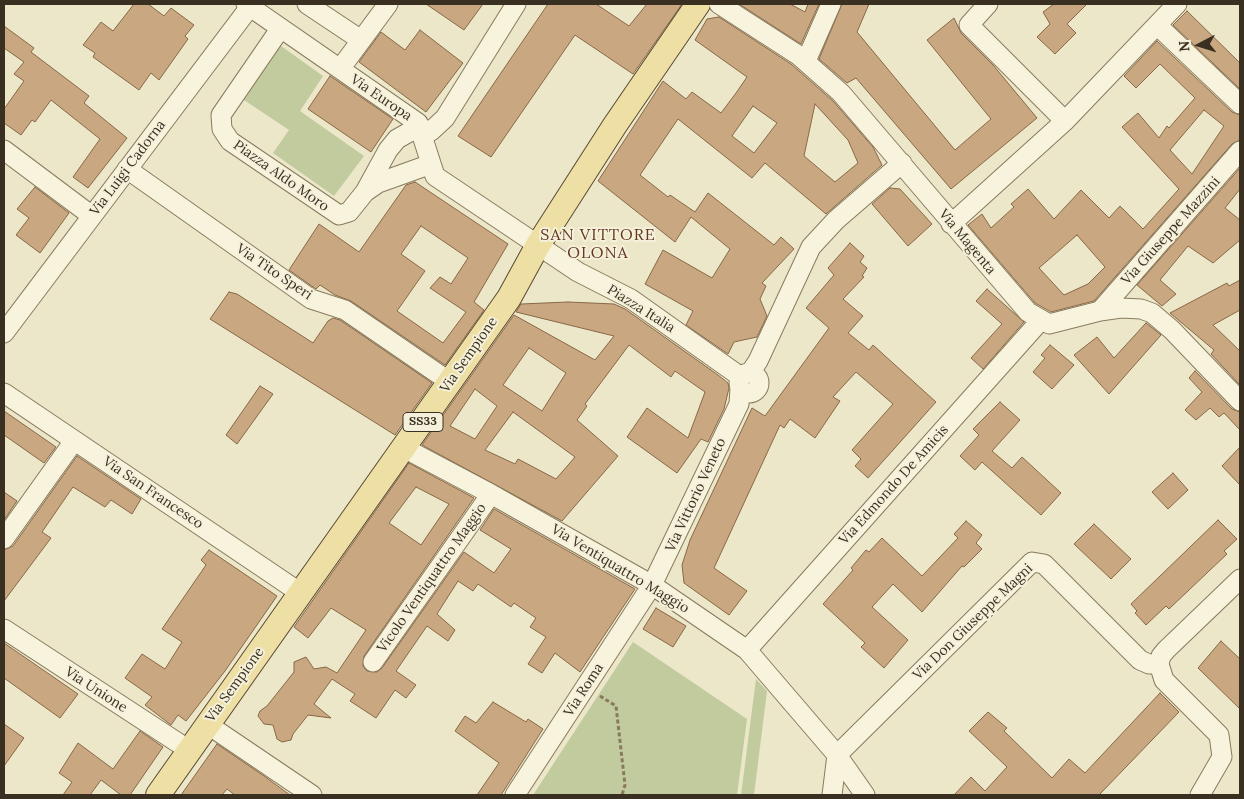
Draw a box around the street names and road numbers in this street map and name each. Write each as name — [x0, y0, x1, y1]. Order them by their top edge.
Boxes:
street label: Via Europa — [347, 71, 415, 125]
street label: Via Luigi Cadorna — [87, 117, 169, 219]
street label: Piazza Aldo Moro — [230, 137, 332, 215]
street label: Via Giuseppe Mazzini — [1118, 174, 1224, 288]
street label: Via Magenta — [935, 206, 999, 278]
street label: Via Tito Speri — [233, 240, 315, 304]
street label: Piazza Italia — [604, 282, 678, 336]
street label: Via Sempione — [437, 314, 501, 396]
road number: SS33 — [403, 412, 443, 432]
street label: Via Edmondo De Amicis — [836, 422, 952, 548]
street label: Via Vittorio Veneto — [662, 435, 730, 555]
street label: Via San Francesco — [100, 453, 206, 533]
street label: Vicolo Ventiquattro Maggio — [374, 500, 490, 656]
street label: Via Ventiquattro Maggio — [548, 521, 692, 617]
street label: Via Don Giuseppe Magni — [910, 560, 1036, 684]
street label: Via Sempione — [202, 644, 268, 726]
street label: Via Roma — [561, 660, 607, 720]
street label: Via Unione — [62, 664, 130, 716]

